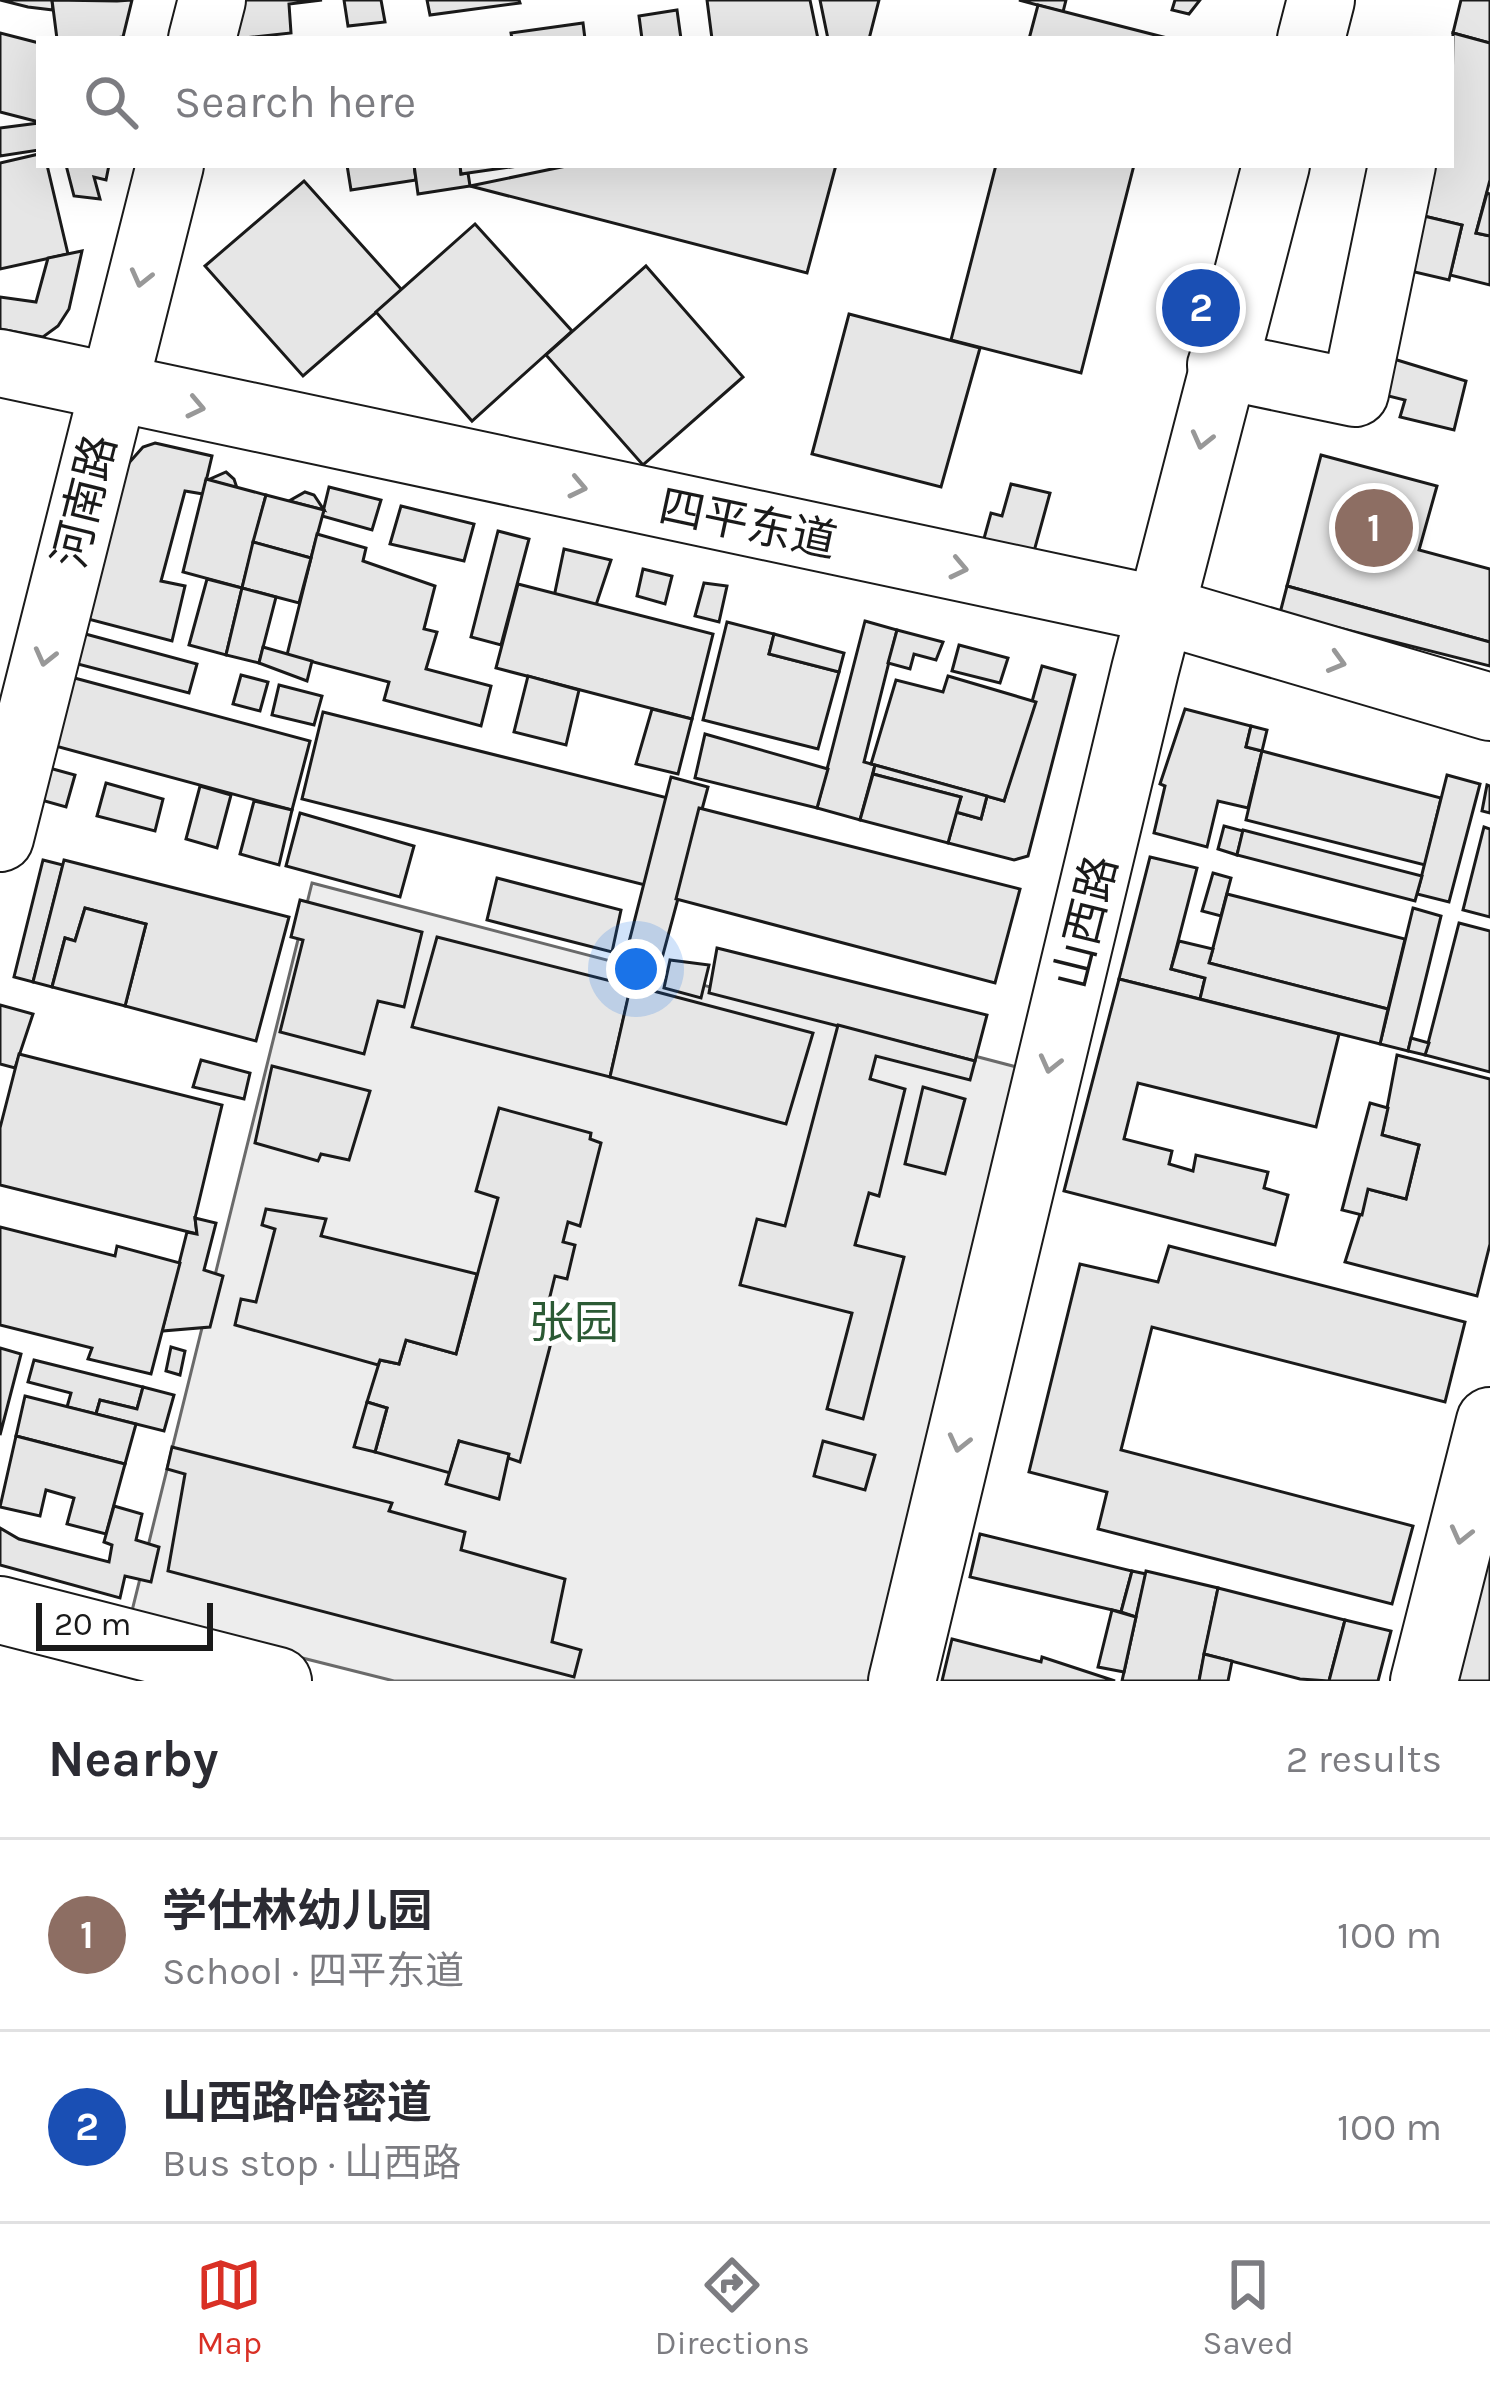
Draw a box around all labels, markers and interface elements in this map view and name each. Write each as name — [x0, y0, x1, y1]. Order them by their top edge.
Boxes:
search box — [36, 36, 1454, 168]
icon: search — [78, 69, 144, 135]
text: Search here — [174, 76, 416, 128]
pin: 2 — [1162, 263, 1240, 353]
one-way arrow — [130, 268, 155, 288]
one-way arrow — [186, 393, 206, 419]
street label: 河南路 — [43, 429, 127, 573]
one-way arrow — [1191, 430, 1216, 450]
one-way arrow — [567, 474, 587, 499]
street label: 四平东道 — [654, 480, 841, 568]
pin: 1 — [1335, 483, 1413, 573]
one-way arrow — [949, 554, 969, 580]
one-way arrow — [35, 646, 60, 666]
one-way arrow — [1326, 648, 1347, 673]
street label: 山西路 — [1044, 850, 1128, 994]
your location — [606, 939, 666, 999]
one-way arrow — [1039, 1054, 1064, 1074]
park label: 张园 — [529, 1297, 619, 1349]
one-way arrow — [948, 1433, 973, 1453]
one-way arrow — [1450, 1524, 1475, 1545]
scale bar — [36, 1597, 213, 1650]
text: 20 m — [54, 1605, 131, 1643]
text: Nearby — [48, 1729, 218, 1789]
text: 2 results — [1286, 1736, 1442, 1782]
text: 学仕林幼儿园 — [162, 1885, 432, 1937]
text: 1 — [80, 1912, 94, 1958]
text: 100 m — [1337, 1912, 1442, 1958]
text: School · 四平东道 — [162, 1948, 464, 1994]
text: 山西路哈密道 — [162, 2077, 432, 2129]
text: 2 — [75, 2104, 99, 2150]
text: 100 m — [1337, 2104, 1442, 2150]
text: Bus stop · 山西路 — [162, 2140, 461, 2186]
tab: Map — [196, 2252, 262, 2362]
tab: Directions — [655, 2252, 810, 2362]
tab: Saved — [1203, 2252, 1294, 2362]

